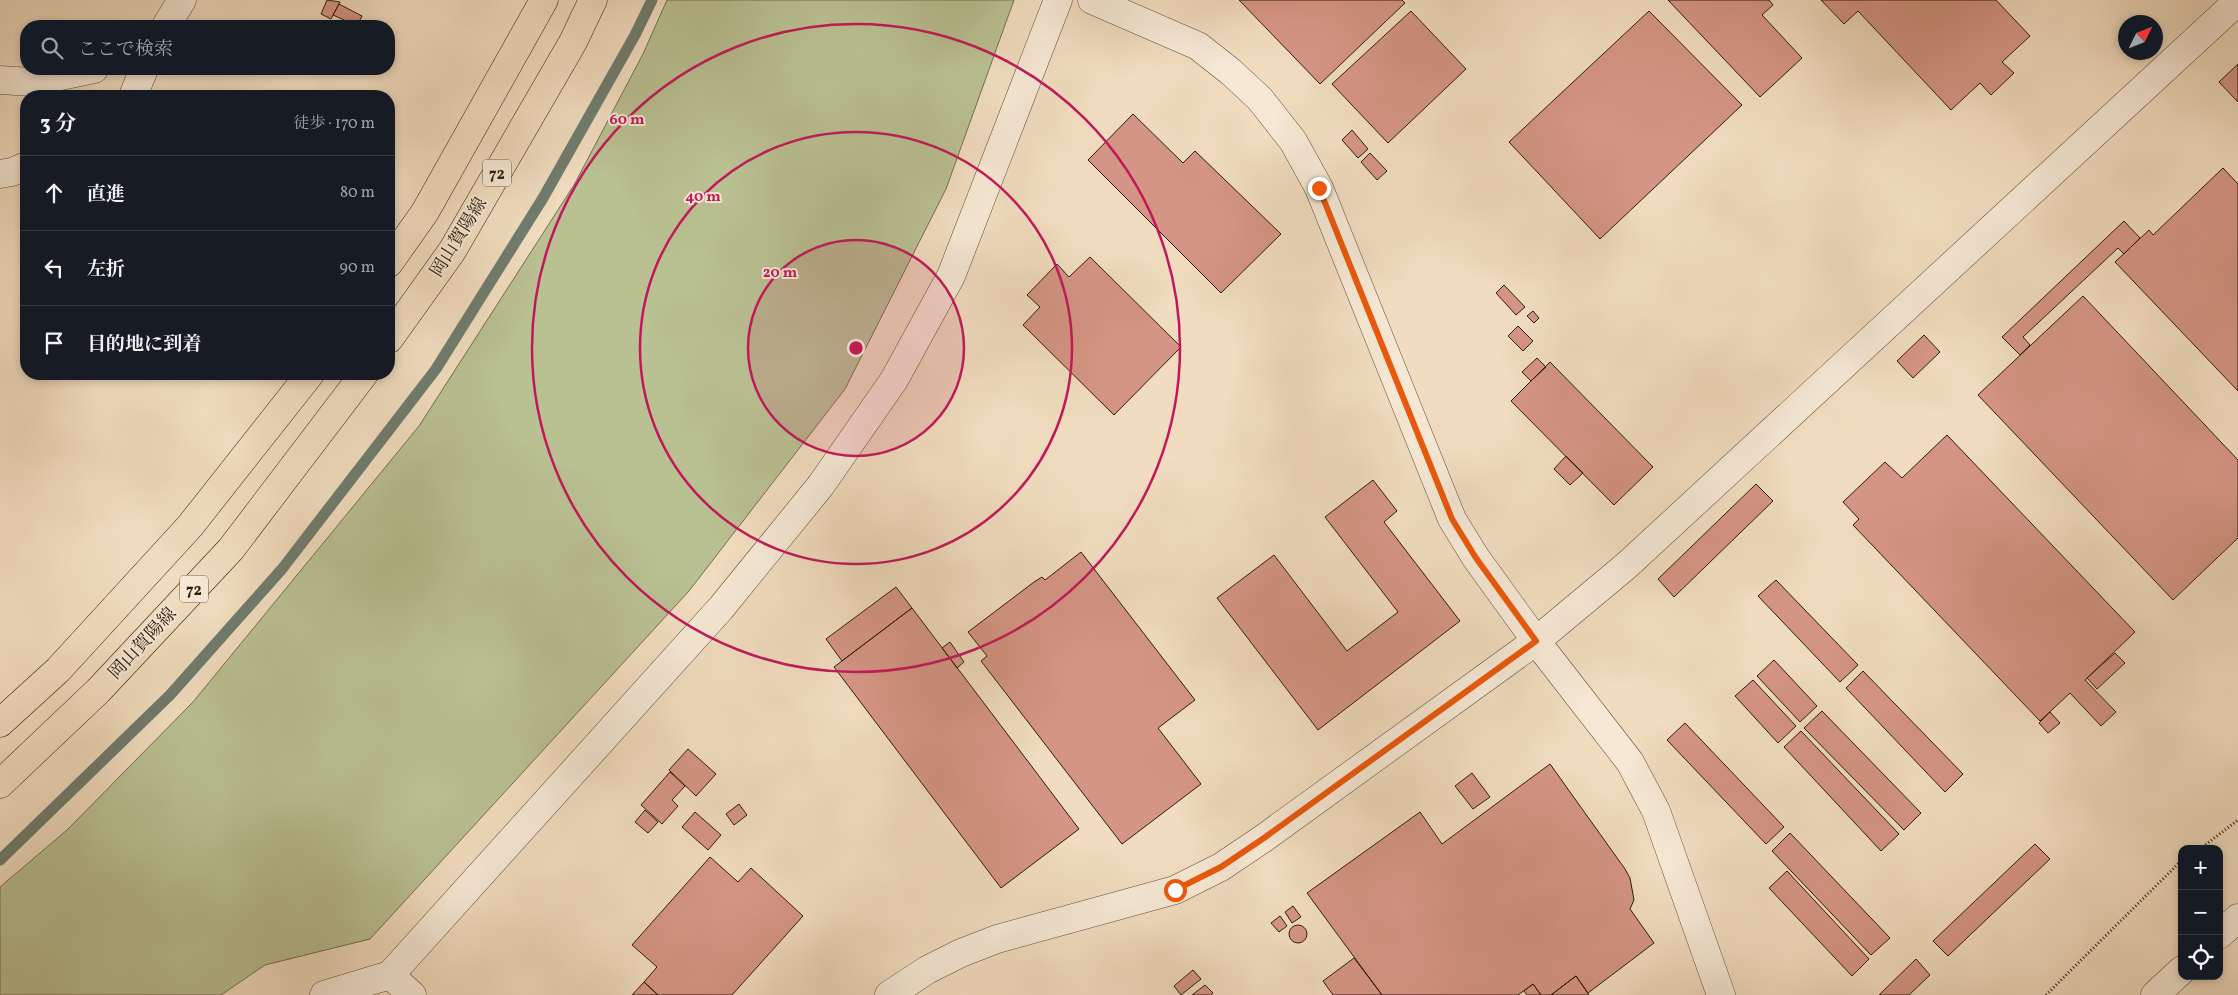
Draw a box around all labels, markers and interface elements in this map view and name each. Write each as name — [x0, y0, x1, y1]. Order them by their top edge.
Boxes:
north arrow — [2118, 15, 2163, 60]
search box — [20, 20, 395, 75]
icon: search — [38, 34, 66, 62]
text: ここで検索 — [78, 37, 173, 63]
text: 3 分 — [40, 110, 76, 139]
text: 60 m — [610, 110, 645, 131]
text: 徒歩 · 170 m — [293, 113, 375, 135]
road number: 72 — [483, 160, 511, 187]
route end — [1308, 177, 1331, 200]
icon: ahead — [40, 179, 68, 207]
text: 直進 — [87, 182, 125, 208]
text: 80 m — [340, 182, 375, 204]
text: 40 m — [685, 187, 721, 208]
street label: 岡山賀陽線 — [425, 193, 494, 283]
icon: left — [40, 254, 68, 282]
text: 左折 — [87, 257, 125, 283]
text: 90 m — [339, 257, 375, 279]
text: 20 m — [763, 263, 798, 284]
icon: arrive — [40, 329, 68, 357]
text: 目的地に到着 — [87, 332, 201, 358]
centre of rings — [847, 339, 865, 357]
road number: 72 — [180, 576, 208, 602]
street label: 岡山賀陽線 — [103, 603, 183, 685]
map controls — [2178, 845, 2223, 980]
button: + — [2178, 845, 2223, 890]
route start — [1164, 879, 1187, 902]
button: − — [2178, 890, 2223, 935]
button: locate — [2178, 935, 2223, 980]

